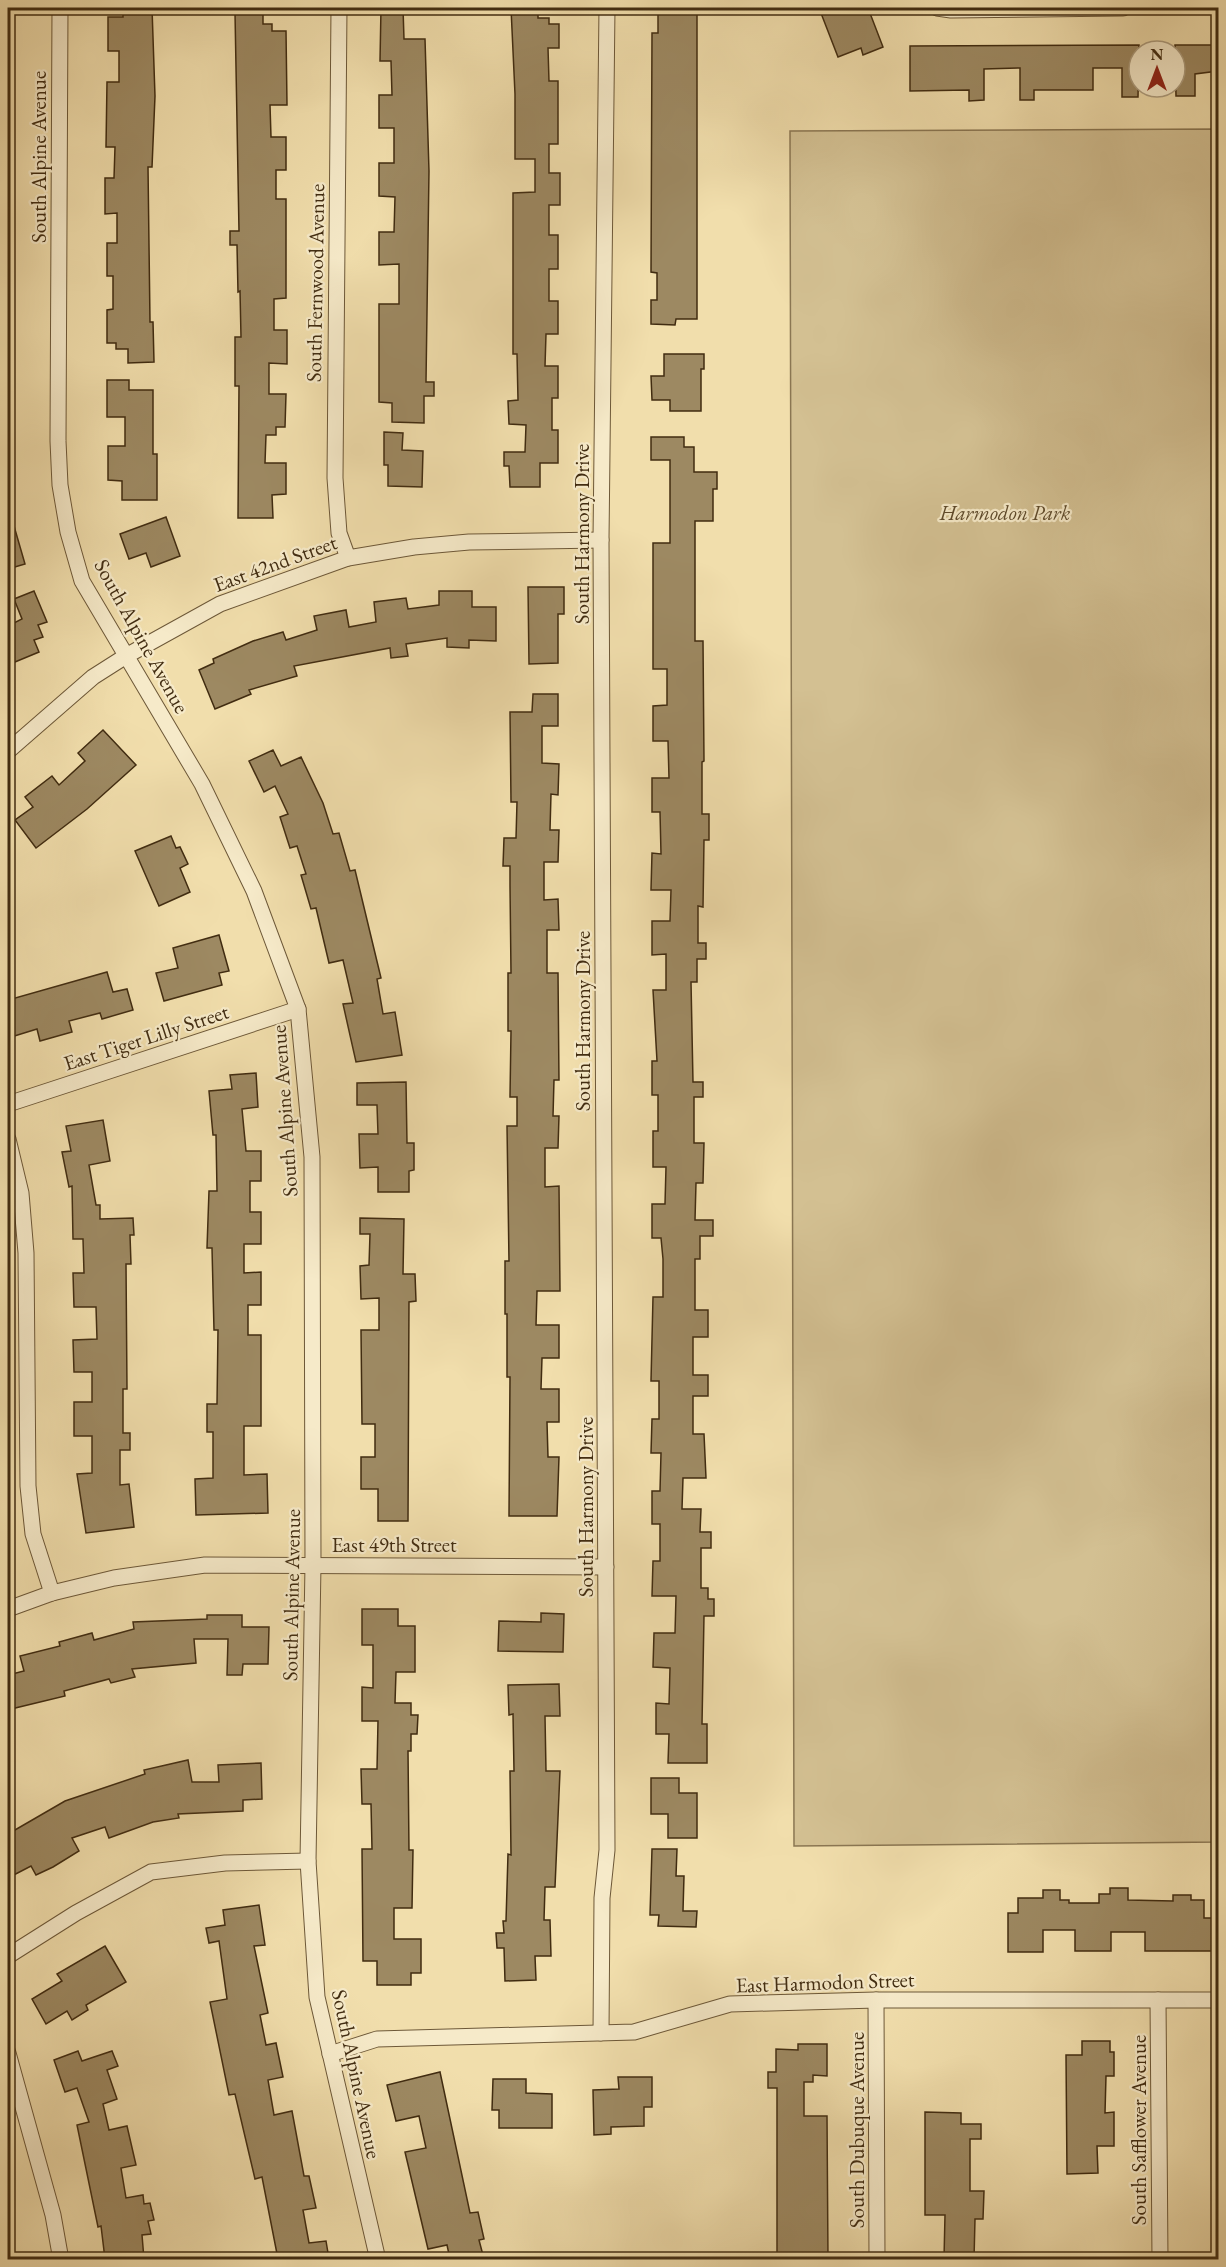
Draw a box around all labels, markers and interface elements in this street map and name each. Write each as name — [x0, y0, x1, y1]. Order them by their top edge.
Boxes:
north arrow — [1127, 39, 1187, 99]
text: N — [1151, 44, 1164, 65]
street label: South Alpine Avenue — [25, 71, 52, 243]
street label: South Fernwood Avenue — [300, 184, 330, 382]
street label: South Harmony Drive — [568, 444, 595, 624]
park label: Harmodon Park — [939, 499, 1071, 526]
street label: East 42nd Street — [210, 528, 341, 598]
street label: South Alpine Avenue — [88, 554, 196, 718]
street label: South Harmony Drive — [569, 931, 596, 1111]
street label: East Tiger Lilly Street — [60, 997, 232, 1076]
street label: South Alpine Avenue — [265, 1024, 303, 1198]
street label: South Harmony Drive — [572, 1417, 599, 1597]
street label: South Alpine Avenue — [276, 1509, 306, 1681]
street label: East 49th Street — [331, 1531, 457, 1558]
street label: East Harmodon Street — [735, 1965, 915, 1999]
street label: South Alpine Avenue — [326, 1987, 388, 2161]
street label: South Dubuque Avenue — [843, 2032, 870, 2228]
street label: South Safflower Avenue — [1125, 2035, 1152, 2225]

